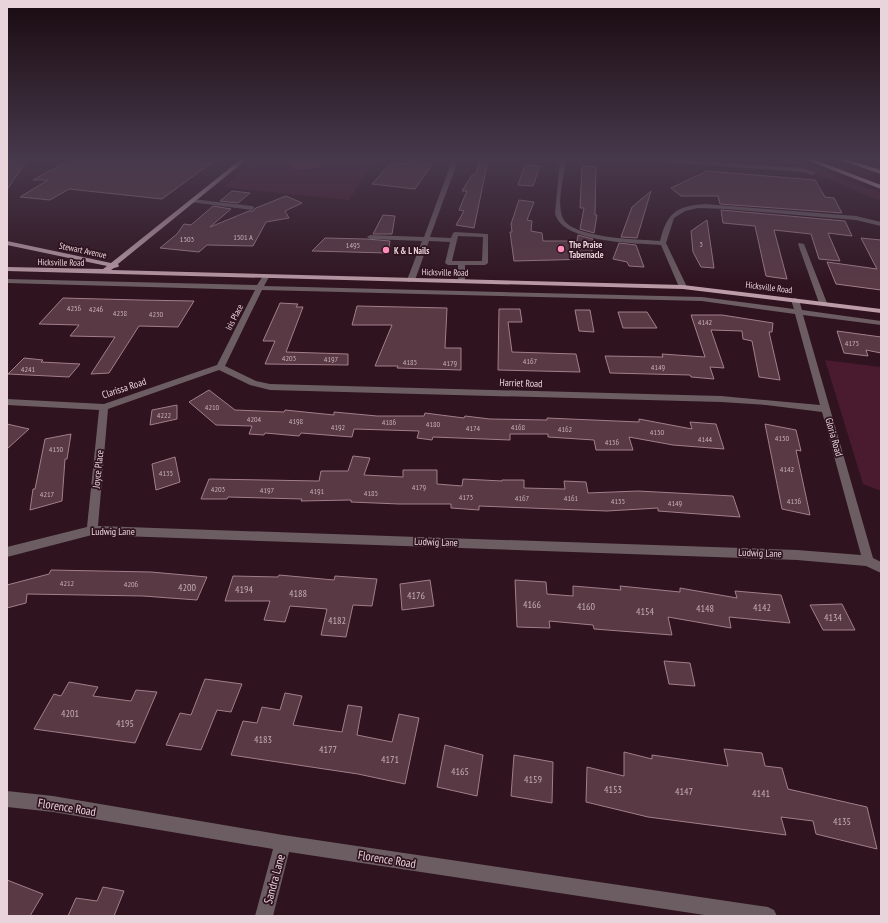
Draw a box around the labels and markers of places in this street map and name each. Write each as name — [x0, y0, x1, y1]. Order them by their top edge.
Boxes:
place label: The Praise Tabernacle — [569, 239, 604, 260]
marker: The Praise Tabernacle — [556, 244, 566, 254]
marker: K & L Nails — [381, 245, 391, 255]
place label: K & L Nails — [394, 245, 429, 256]

